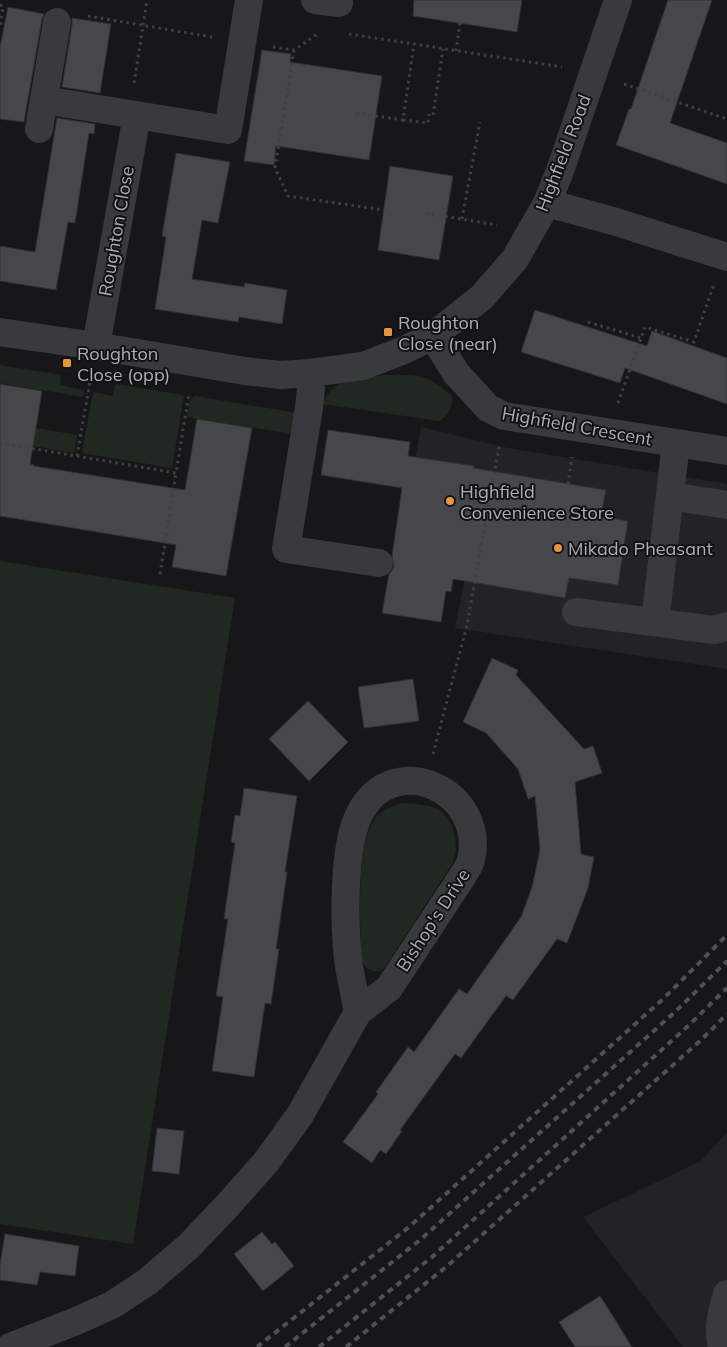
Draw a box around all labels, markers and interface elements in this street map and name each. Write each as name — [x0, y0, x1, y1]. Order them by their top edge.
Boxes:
street label: Highfield Road — [530, 91, 596, 215]
street label: Roughton Close — [93, 164, 139, 298]
place label: Roughton Close (near) — [398, 311, 498, 355]
marker: Roughton Close (near) — [382, 326, 394, 338]
place label: Roughton Close (opp) — [77, 342, 170, 386]
marker: Roughton Close (opp) — [61, 357, 73, 369]
street label: Highfield Crescent — [500, 401, 654, 451]
place label: Highfield Convenience Store — [460, 480, 614, 524]
marker: Highfield Convenience Store — [444, 495, 456, 507]
place label: Mikado Pheasant — [568, 537, 713, 560]
marker: Mikado Pheasant — [552, 542, 564, 554]
street label: Bishop's Drive — [391, 864, 475, 976]

